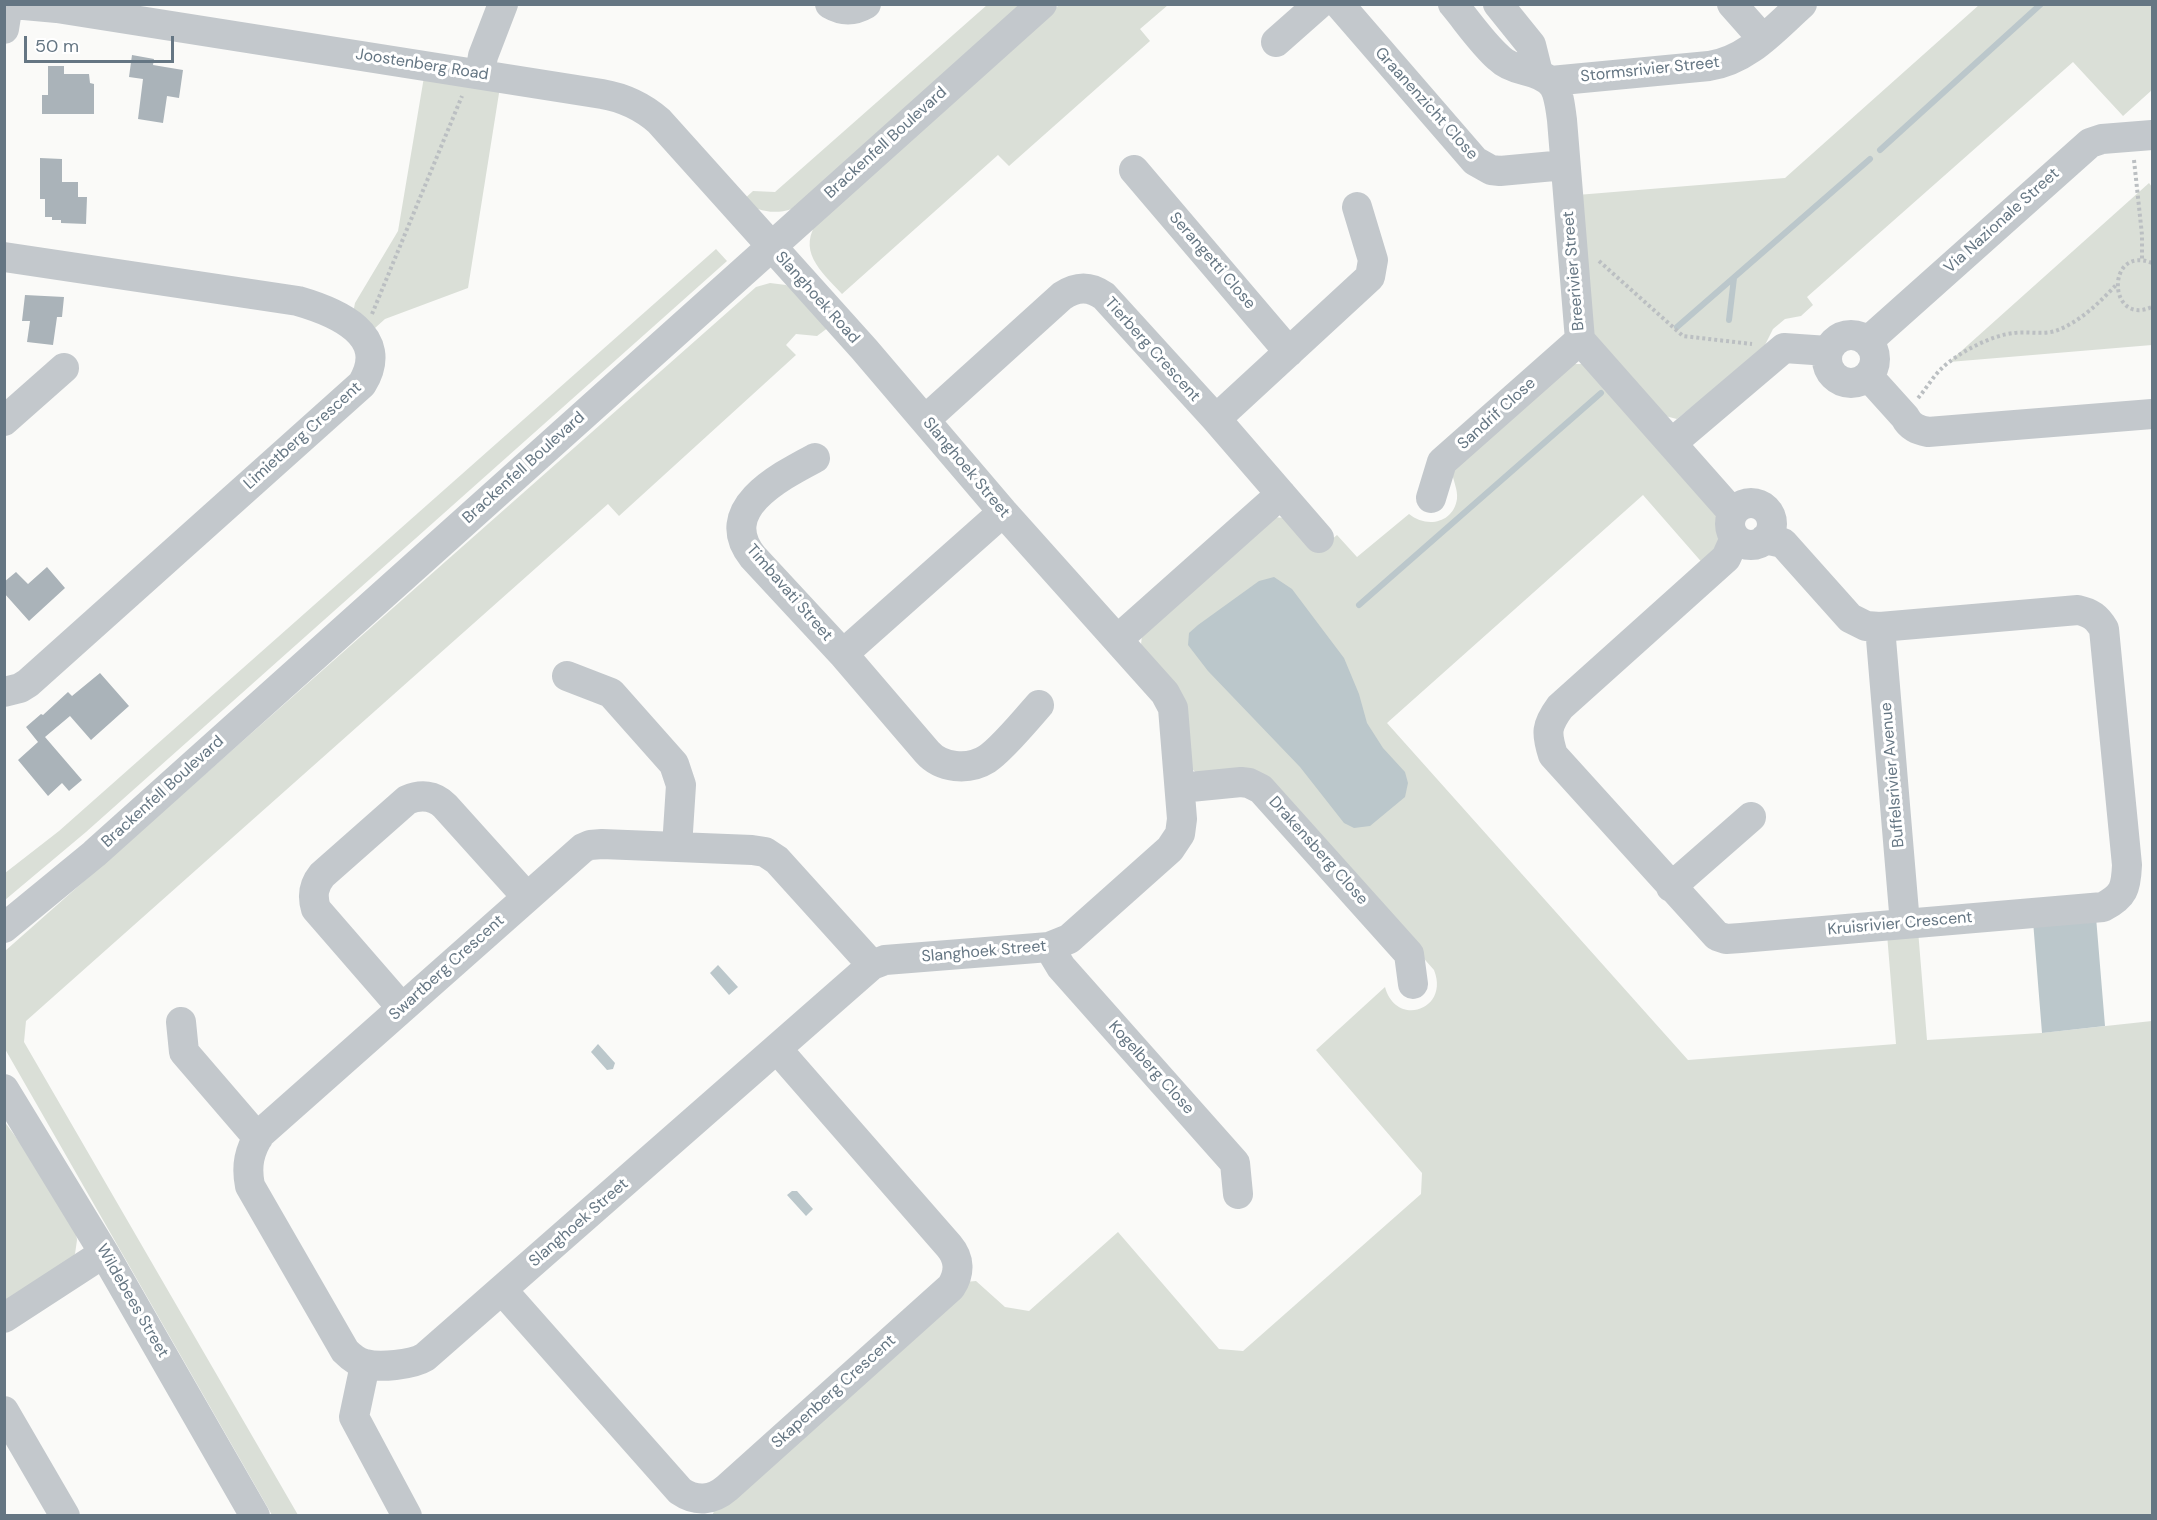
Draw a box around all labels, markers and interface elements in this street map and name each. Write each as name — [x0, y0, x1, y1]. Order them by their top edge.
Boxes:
scale bar — [27, 24, 177, 62]
text: 50 m — [35, 34, 79, 58]
street label: Graanenzicht Close — [1370, 44, 1482, 164]
street label: Joostenberg Road — [354, 45, 490, 85]
street label: Stormsrivier Street — [1580, 53, 1720, 87]
street label: Brackenfell Boulevard — [821, 83, 951, 203]
street label: Via Nazionale Street — [1941, 164, 2063, 278]
street label: Serangetti Close — [1165, 209, 1259, 313]
street label: Breerivier Street — [1559, 210, 1589, 332]
street label: Slanghoek Road — [771, 248, 863, 348]
street label: Tierberg Crescent — [1100, 294, 1204, 406]
street label: Sandrif Close — [1454, 374, 1540, 454]
street label: Limietberg Crescent — [240, 378, 366, 494]
street label: Brackenfell Boulevard — [459, 408, 589, 528]
street label: Slanghoek Street — [918, 414, 1014, 522]
street label: Timbavati Street — [742, 541, 836, 645]
street label: Buffelsrivier Avenue — [1877, 702, 1909, 848]
street label: Brackenfell Boulevard — [98, 732, 228, 852]
street label: Drakensberg Close — [1264, 793, 1372, 909]
street label: Kruisrivier Crescent — [1827, 908, 1973, 940]
street label: Swartberg Crescent — [386, 911, 508, 1025]
street label: Slanghoek Street — [921, 937, 1047, 967]
street label: Kogelberg Close — [1104, 1017, 1198, 1119]
street label: Slanghoek Street — [525, 1175, 633, 1271]
street label: Wildebees Street — [92, 1241, 172, 1361]
street label: Skapenberg Crescent — [768, 1331, 900, 1453]

